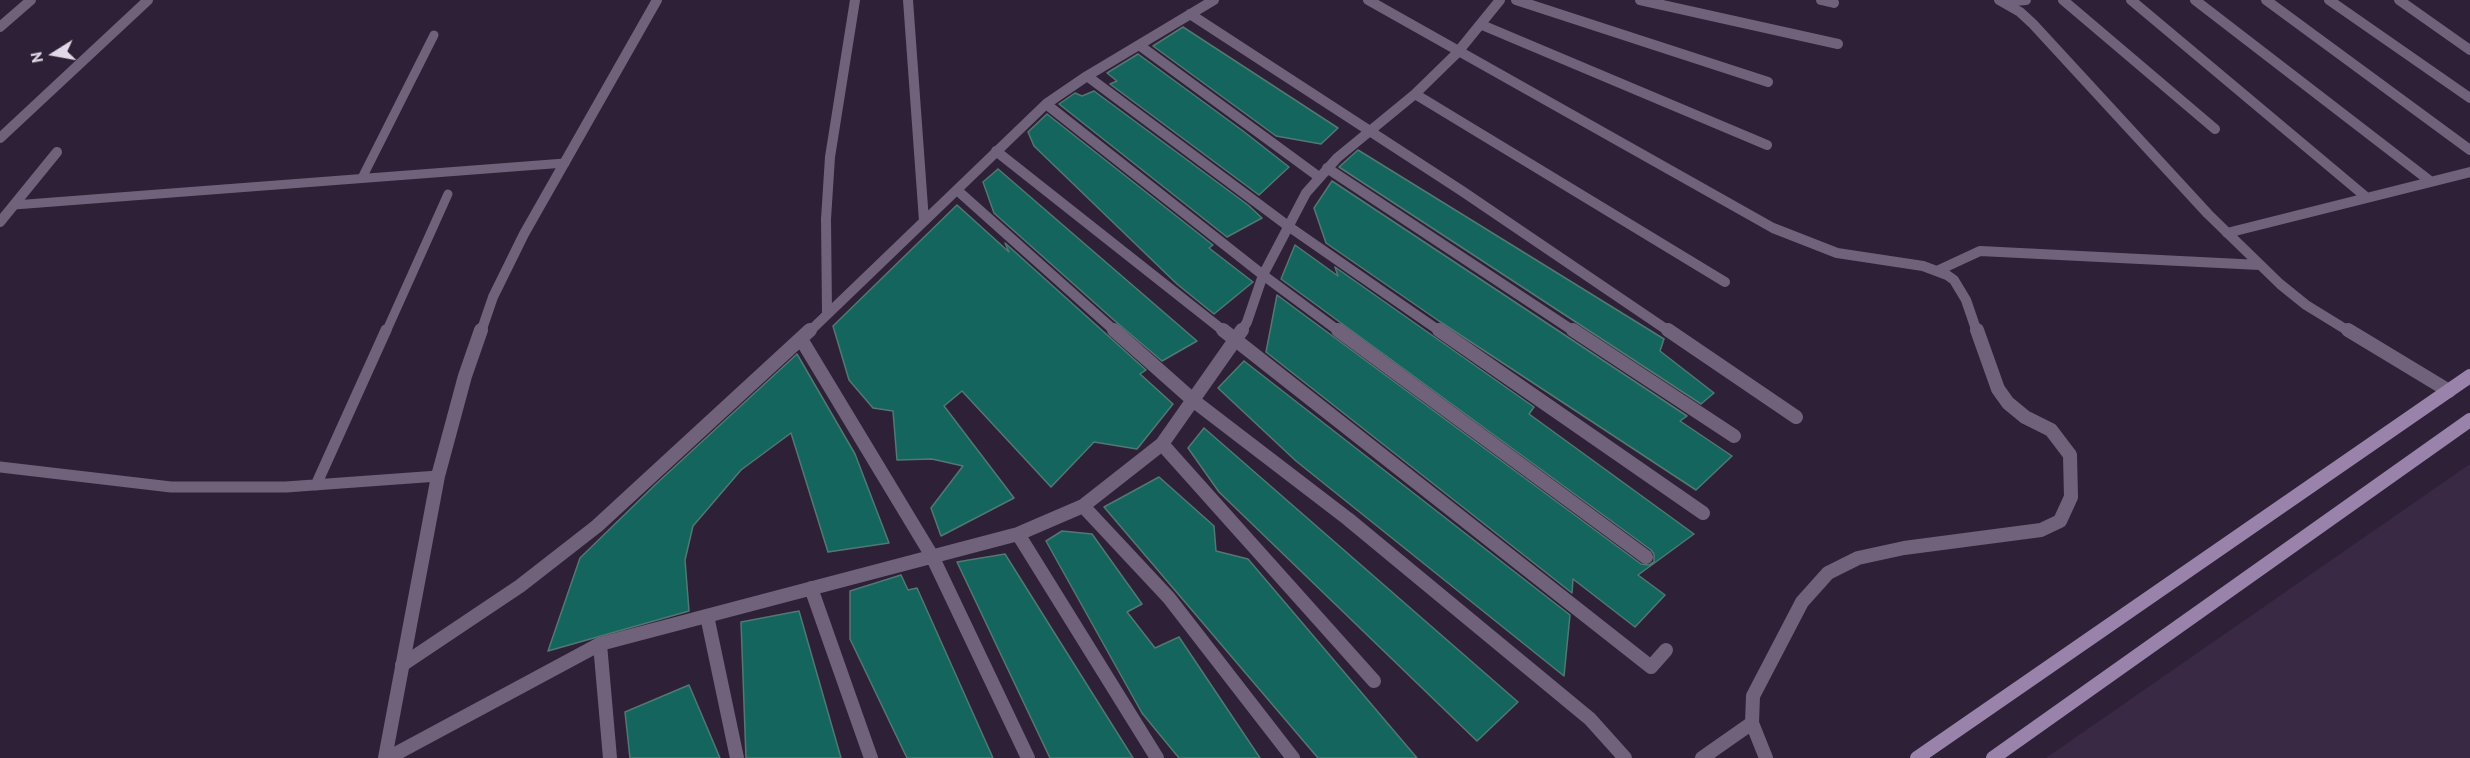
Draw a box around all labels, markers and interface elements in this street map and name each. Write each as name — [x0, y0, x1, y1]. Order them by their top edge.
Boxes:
north arrow — [24, 24, 84, 84]
text: N — [26, 50, 47, 65]

